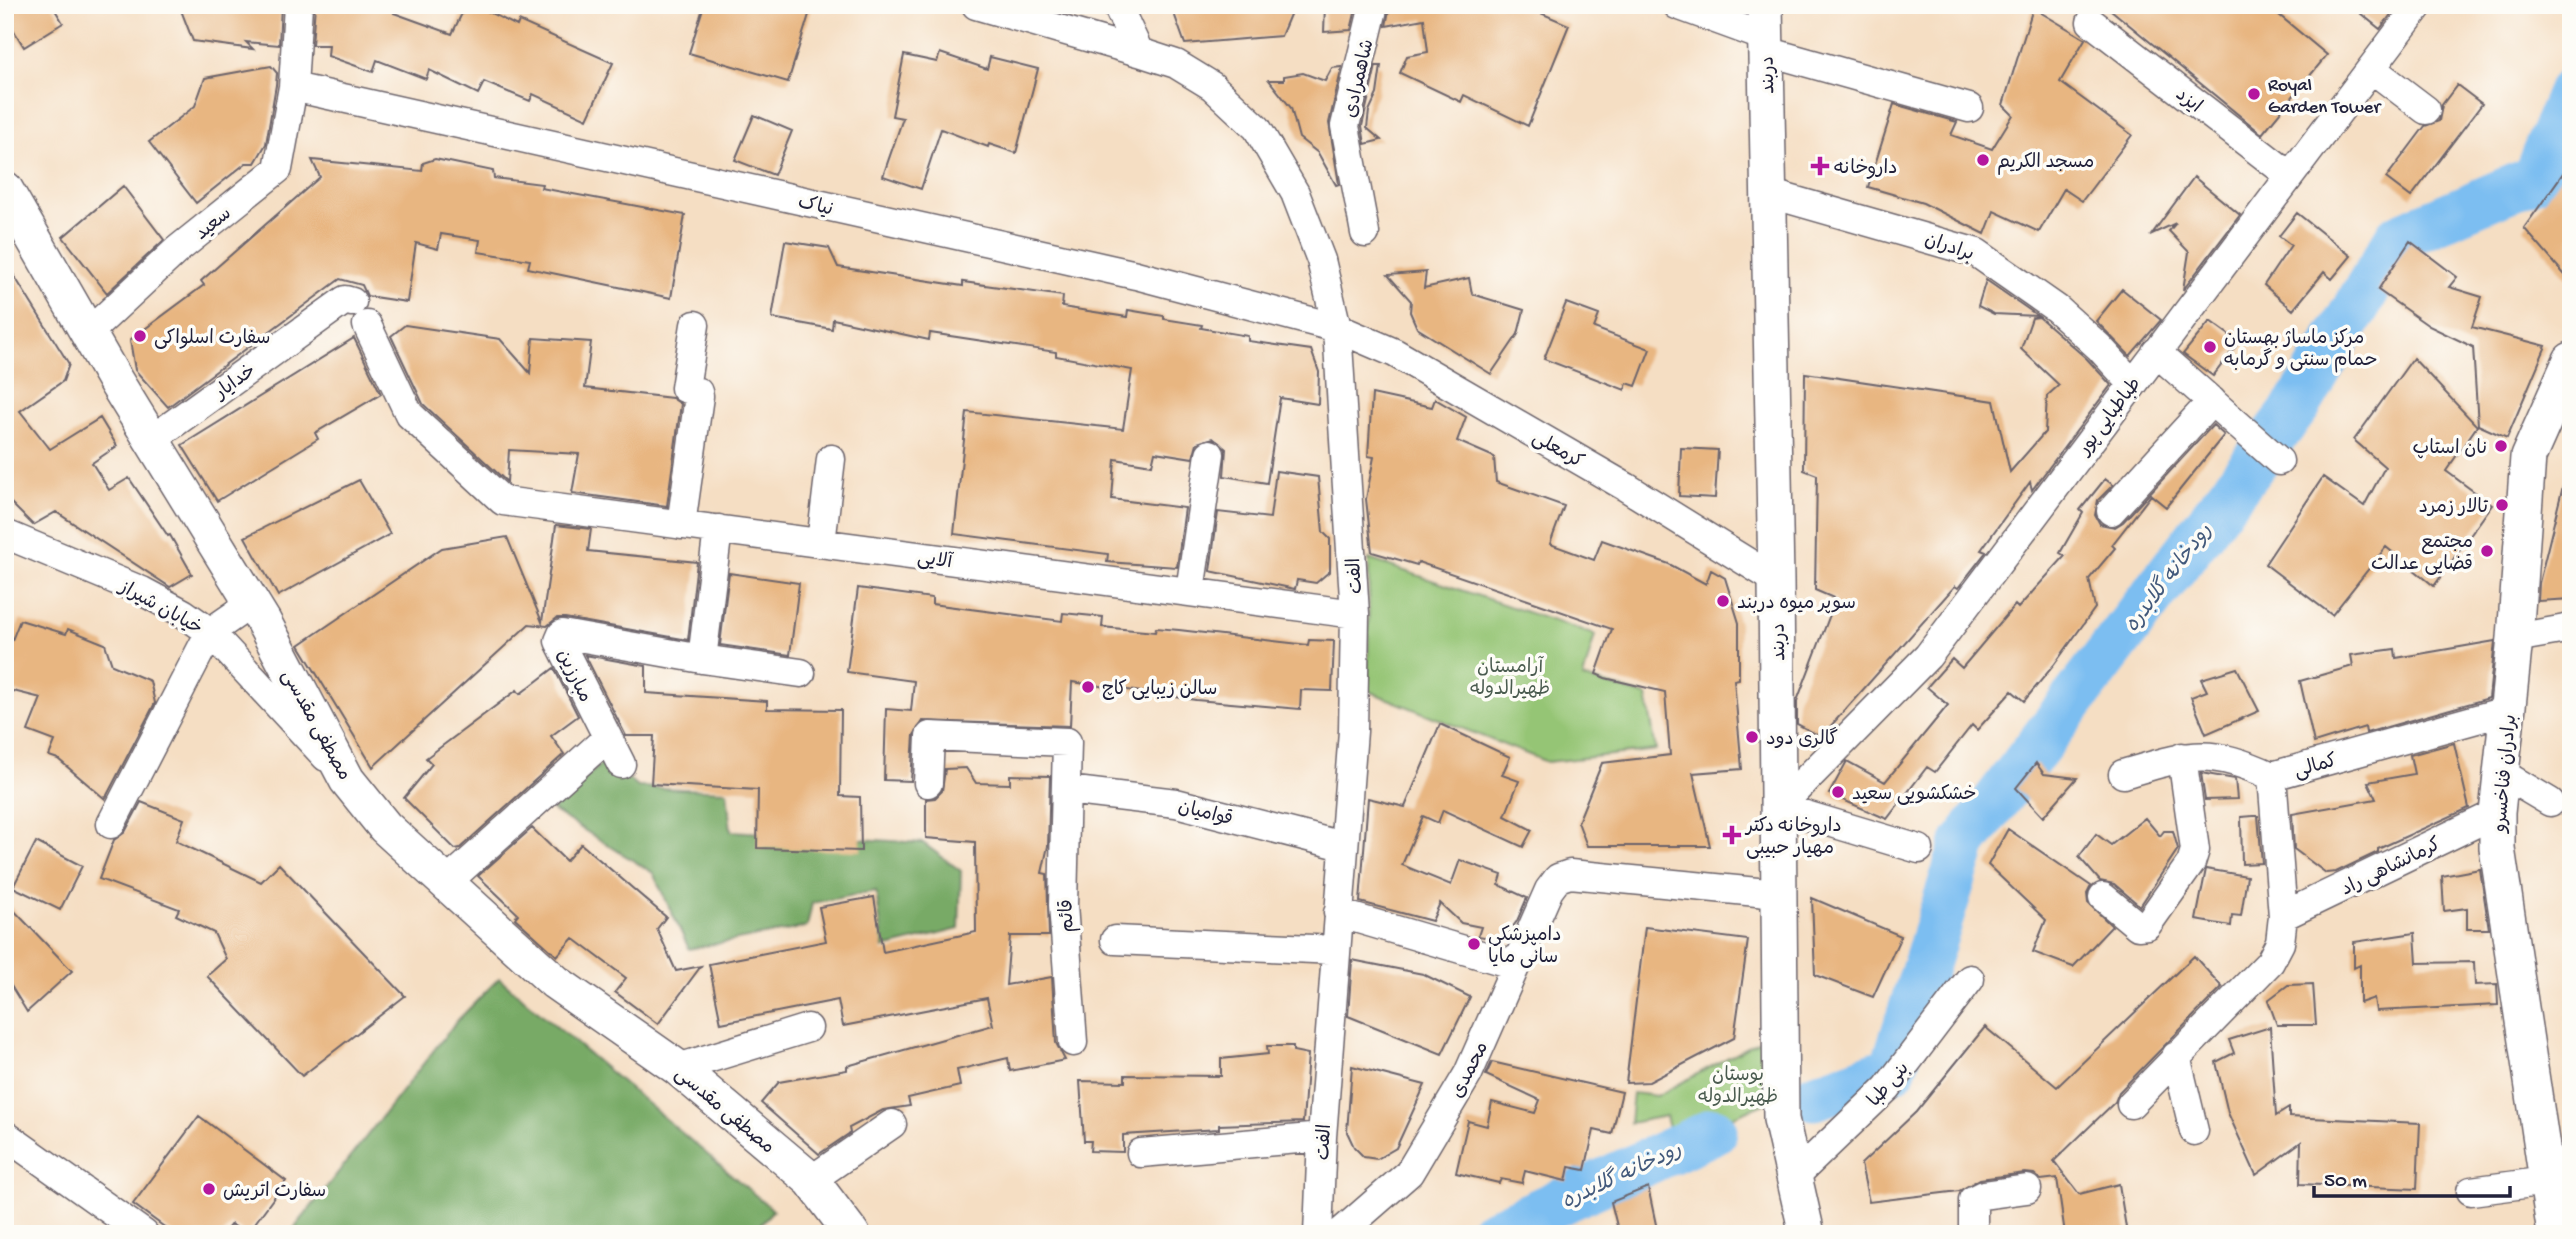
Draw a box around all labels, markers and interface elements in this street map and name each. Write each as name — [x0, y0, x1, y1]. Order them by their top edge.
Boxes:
street label: شاهمرادی — [1340, 37, 1381, 120]
street label: دربند — [1758, 56, 1781, 94]
place label: Royal Garden Tower — [2268, 75, 2382, 120]
street label: ایزد — [2170, 84, 2206, 119]
marker: Royal Garden Tower — [2246, 86, 2262, 102]
marker: مسجد الکریم — [1975, 152, 1991, 168]
place label: مسجد الکریم — [1997, 152, 2094, 175]
marker: داروخانه — [1812, 158, 1828, 174]
place label: داروخانه — [1834, 158, 1897, 181]
street label: نیاک — [795, 192, 835, 223]
street label: سعید — [191, 203, 237, 246]
street label: برادران — [1921, 229, 1977, 267]
marker: سفارت اسلواکی — [132, 328, 148, 344]
place label: سفارت اسلواکی — [154, 328, 271, 351]
place label: مرکز ماساژ بهستان حمام سنتی و گرمابه — [2224, 328, 2377, 373]
marker: مرکز ماساژ بهستان حمام سنتی و گرمابه — [2202, 339, 2218, 355]
street label: خدایار — [209, 360, 261, 407]
street label: طباطبایی پور — [2073, 374, 2147, 462]
street label: کرمعلی — [1528, 427, 1587, 475]
place label: نان استاپ — [2412, 438, 2487, 461]
marker: نان استاپ — [2493, 438, 2509, 454]
place label: تالار زمرد — [2419, 497, 2488, 520]
marker: تالار زمرد — [2494, 497, 2510, 513]
water label: رودخانه گلابدره — [2118, 518, 2219, 638]
place label: مجتمع قضایی عدالت — [2371, 532, 2473, 577]
marker: مجتمع قضایی عدالت — [2479, 543, 2495, 559]
street label: آلایی — [916, 546, 955, 575]
street label: الفت — [1344, 557, 1369, 594]
street label: خیابان شیراز — [113, 576, 206, 641]
marker: سوپر میوه دربند — [1715, 593, 1731, 609]
place label: سوپر میوه دربند — [1737, 593, 1856, 616]
street label: دربند — [1769, 623, 1792, 661]
street label: مبارزین — [550, 646, 595, 707]
park label: آرامستان ظهیرالدوله — [1470, 655, 1550, 702]
street label: مصطفی مقدسی — [275, 666, 355, 785]
marker: سالن زیبایی کاچ — [1080, 679, 1096, 695]
place label: سالن زیبایی کاچ — [1102, 679, 1218, 702]
street label: برادران فناخسرو — [2490, 714, 2523, 835]
place label: گالری دود — [1766, 727, 1838, 752]
marker: گالری دود — [1744, 729, 1760, 745]
street label: کمالی — [2292, 750, 2340, 784]
marker: خشکشویی سعید — [1830, 784, 1846, 800]
place label: خشکشویی سعید — [1852, 784, 1976, 807]
street label: قوامیان — [1175, 797, 1235, 832]
place label: داروخانه دکتر مهیار حبیبی — [1744, 816, 1842, 861]
marker: داروخانه دکتر مهیار حبیبی — [1724, 827, 1740, 843]
street label: کرمانشاهی راد — [2338, 834, 2445, 902]
street label: قائم — [1056, 899, 1081, 933]
place label: دامپزشکی سانی مایا — [1488, 925, 1561, 970]
marker: دامپزشکی سانی مایا — [1466, 936, 1482, 952]
street label: محمدی — [1447, 1039, 1495, 1103]
street label: بنی طبا — [1864, 1058, 1915, 1112]
street label: مصطفی مقدسی — [669, 1063, 778, 1160]
park label: بوستان ظهیرالدوله — [1698, 1065, 1778, 1110]
street label: الفت — [1313, 1124, 1338, 1161]
water label: رودخانه گلابدره — [1557, 1136, 1686, 1216]
scale bar — [2314, 1155, 2510, 1199]
text: 50 m — [2324, 1170, 2367, 1195]
marker: سفارت اتریش — [201, 1181, 217, 1197]
place label: سفارت اتریش — [223, 1181, 326, 1204]

